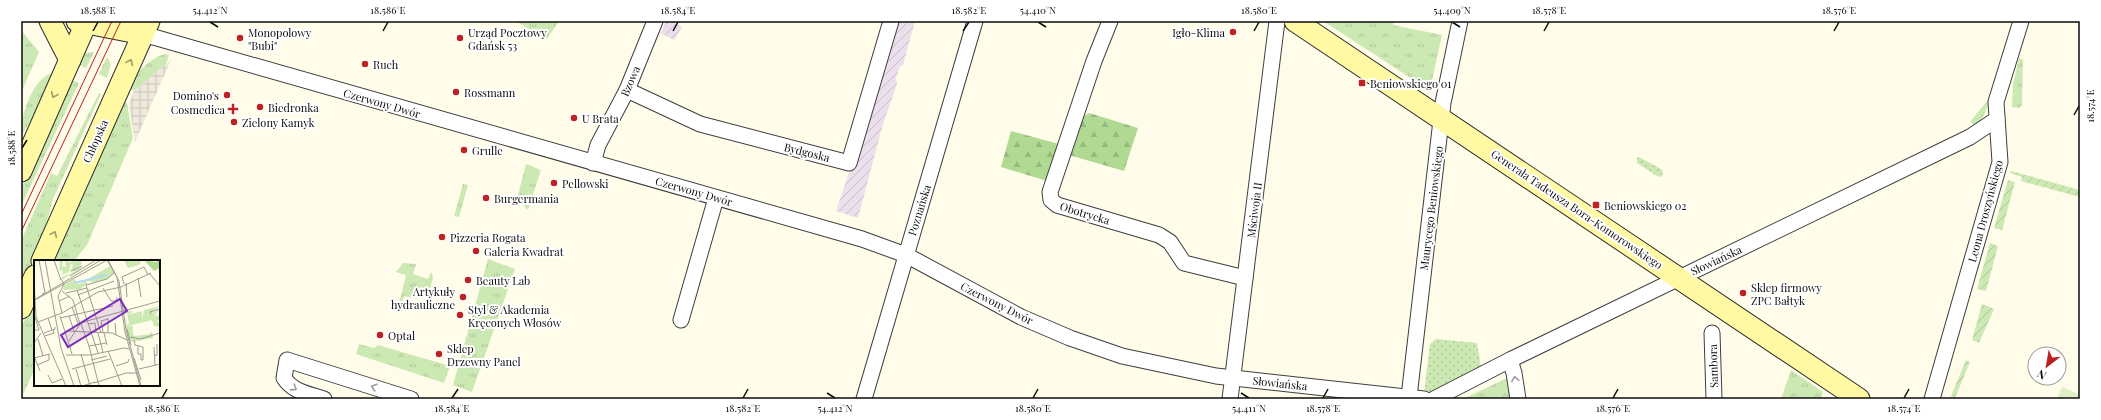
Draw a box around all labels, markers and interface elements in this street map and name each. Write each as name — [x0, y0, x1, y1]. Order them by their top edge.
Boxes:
text: 18.588°E — [80, 3, 116, 17]
text: 54.412°N — [192, 3, 228, 17]
text: 18.586°E — [370, 3, 406, 17]
text: 18.584°E — [661, 3, 695, 17]
text: 18.582°E — [952, 3, 986, 17]
text: 54.410°N — [1020, 3, 1056, 17]
text: 18.580°E — [1241, 3, 1277, 17]
text: 54.409°N — [1433, 3, 1471, 17]
text: 18.578°E — [1532, 3, 1566, 17]
text: 18.576°E — [1822, 3, 1856, 17]
place label: Monopolowy "Bubi" — [248, 25, 312, 53]
place label: Urząd Pocztowy Gdańsk 53 — [468, 25, 547, 53]
place label: Igło-Klima — [1172, 25, 1226, 40]
marker: Igło-Klima — [1228, 27, 1238, 37]
marker: Monopolowy "Bubi" — [235, 33, 245, 43]
marker: Urząd Pocztowy Gdańsk 53 — [455, 33, 465, 43]
place label: Ruch — [373, 57, 399, 72]
one-way arrow — [126, 58, 134, 65]
marker: Ruch — [360, 59, 370, 69]
street label: Bzowa — [617, 63, 644, 99]
place label: Beniowskiego 01 — [1370, 76, 1451, 91]
marker: Beniowskiego 01 — [1357, 78, 1367, 88]
street label: Czerwony Dwór — [342, 85, 422, 121]
place label: Rossmann — [464, 85, 516, 100]
marker: Rossmann — [451, 87, 461, 97]
place label: Domino's — [173, 88, 219, 103]
text: 18.574°E — [2083, 89, 2097, 123]
marker: Domino's — [222, 90, 232, 100]
one-way arrow — [51, 92, 59, 99]
place label: Biedronka — [268, 100, 319, 115]
place label: Cosmedica — [171, 102, 226, 117]
marker: Biedronka — [255, 102, 265, 112]
marker: Cosmedica — [228, 104, 238, 114]
place label: U Brata — [582, 111, 619, 126]
marker: U Brata — [569, 113, 579, 123]
place label: Zielony Kamyk — [242, 115, 315, 130]
street label: Chłopska — [79, 117, 111, 165]
marker: Zielony Kamyk — [229, 117, 239, 127]
text: 18.588°E — [4, 130, 18, 166]
street label: Bydgoska — [783, 139, 832, 165]
place label: Grulle — [472, 143, 503, 158]
marker: Grulle — [459, 145, 469, 155]
street label: Maurycego Beniowskiego — [1416, 145, 1446, 271]
street label: Generała Tadeusza Bora-Komorowskiego — [1488, 146, 1666, 272]
street label: Leona Droszyńskiego — [1964, 158, 2006, 264]
street label: Czerwony Dwór — [654, 173, 734, 209]
place label: Pellowski — [562, 176, 609, 191]
marker: Pellowski — [549, 178, 559, 188]
street label: Mściwoja II — [1243, 181, 1265, 239]
street label: Poznańska — [904, 182, 934, 237]
place label: Burgermania — [494, 191, 559, 206]
marker: Burgermania — [481, 193, 491, 203]
street label: Obotrycka — [1058, 198, 1112, 228]
place label: Beniowskiego 02 — [1604, 198, 1687, 213]
marker: Beniowskiego 02 — [1591, 200, 1601, 210]
place label: Pizzeria Rogata — [450, 230, 526, 245]
one-way arrow — [49, 231, 57, 238]
marker: Pizzeria Rogata — [437, 232, 447, 242]
street label: Słowiańska — [1688, 241, 1745, 278]
place label: Galeria Kwadrat — [484, 244, 564, 259]
marker: Galeria Kwadrat — [471, 246, 481, 256]
inset map — [34, 260, 160, 386]
place label: Beauty Lab — [476, 273, 530, 288]
marker: Beauty Lab — [463, 275, 473, 285]
street label: Czerwony Dwór — [958, 278, 1036, 328]
place label: Sklep firmowy ZPC Bałtyk — [1751, 280, 1822, 308]
place label: Artykuły hydrauliczne — [391, 284, 455, 312]
marker: Sklep firmowy ZPC Bałtyk — [1738, 288, 1748, 298]
marker: Artykuły hydrauliczne — [458, 292, 468, 302]
place label: Styl & Akademia Kręconych Włosów — [468, 302, 562, 330]
marker: Styl & Akademia Kręconych Włosów — [455, 310, 465, 320]
place label: Optal — [388, 328, 415, 343]
marker: Optal — [375, 330, 385, 340]
place label: Sklep Drzewny Panel — [447, 341, 521, 369]
street label: Sambora — [1705, 343, 1721, 388]
north arrow — [2027, 346, 2067, 386]
marker: Sklep Drzewny Panel — [434, 349, 444, 359]
text: N — [2034, 366, 2049, 383]
street label: Słowiańska — [1252, 373, 1309, 393]
one-way arrow — [1511, 376, 1520, 382]
one-way arrow — [289, 383, 296, 390]
one-way arrow — [371, 383, 378, 392]
text: 18.586°E — [144, 401, 180, 415]
text: 18.584°E — [435, 401, 469, 415]
text: 18.582°E — [726, 401, 760, 415]
text: 54.412°N — [817, 401, 853, 415]
text: 18.580°E — [1015, 401, 1051, 415]
text: 54.411°N — [1232, 401, 1266, 415]
text: 18.578°E — [1306, 401, 1340, 415]
text: 18.576°E — [1596, 401, 1630, 415]
text: 18.574°E — [1887, 401, 1921, 415]

